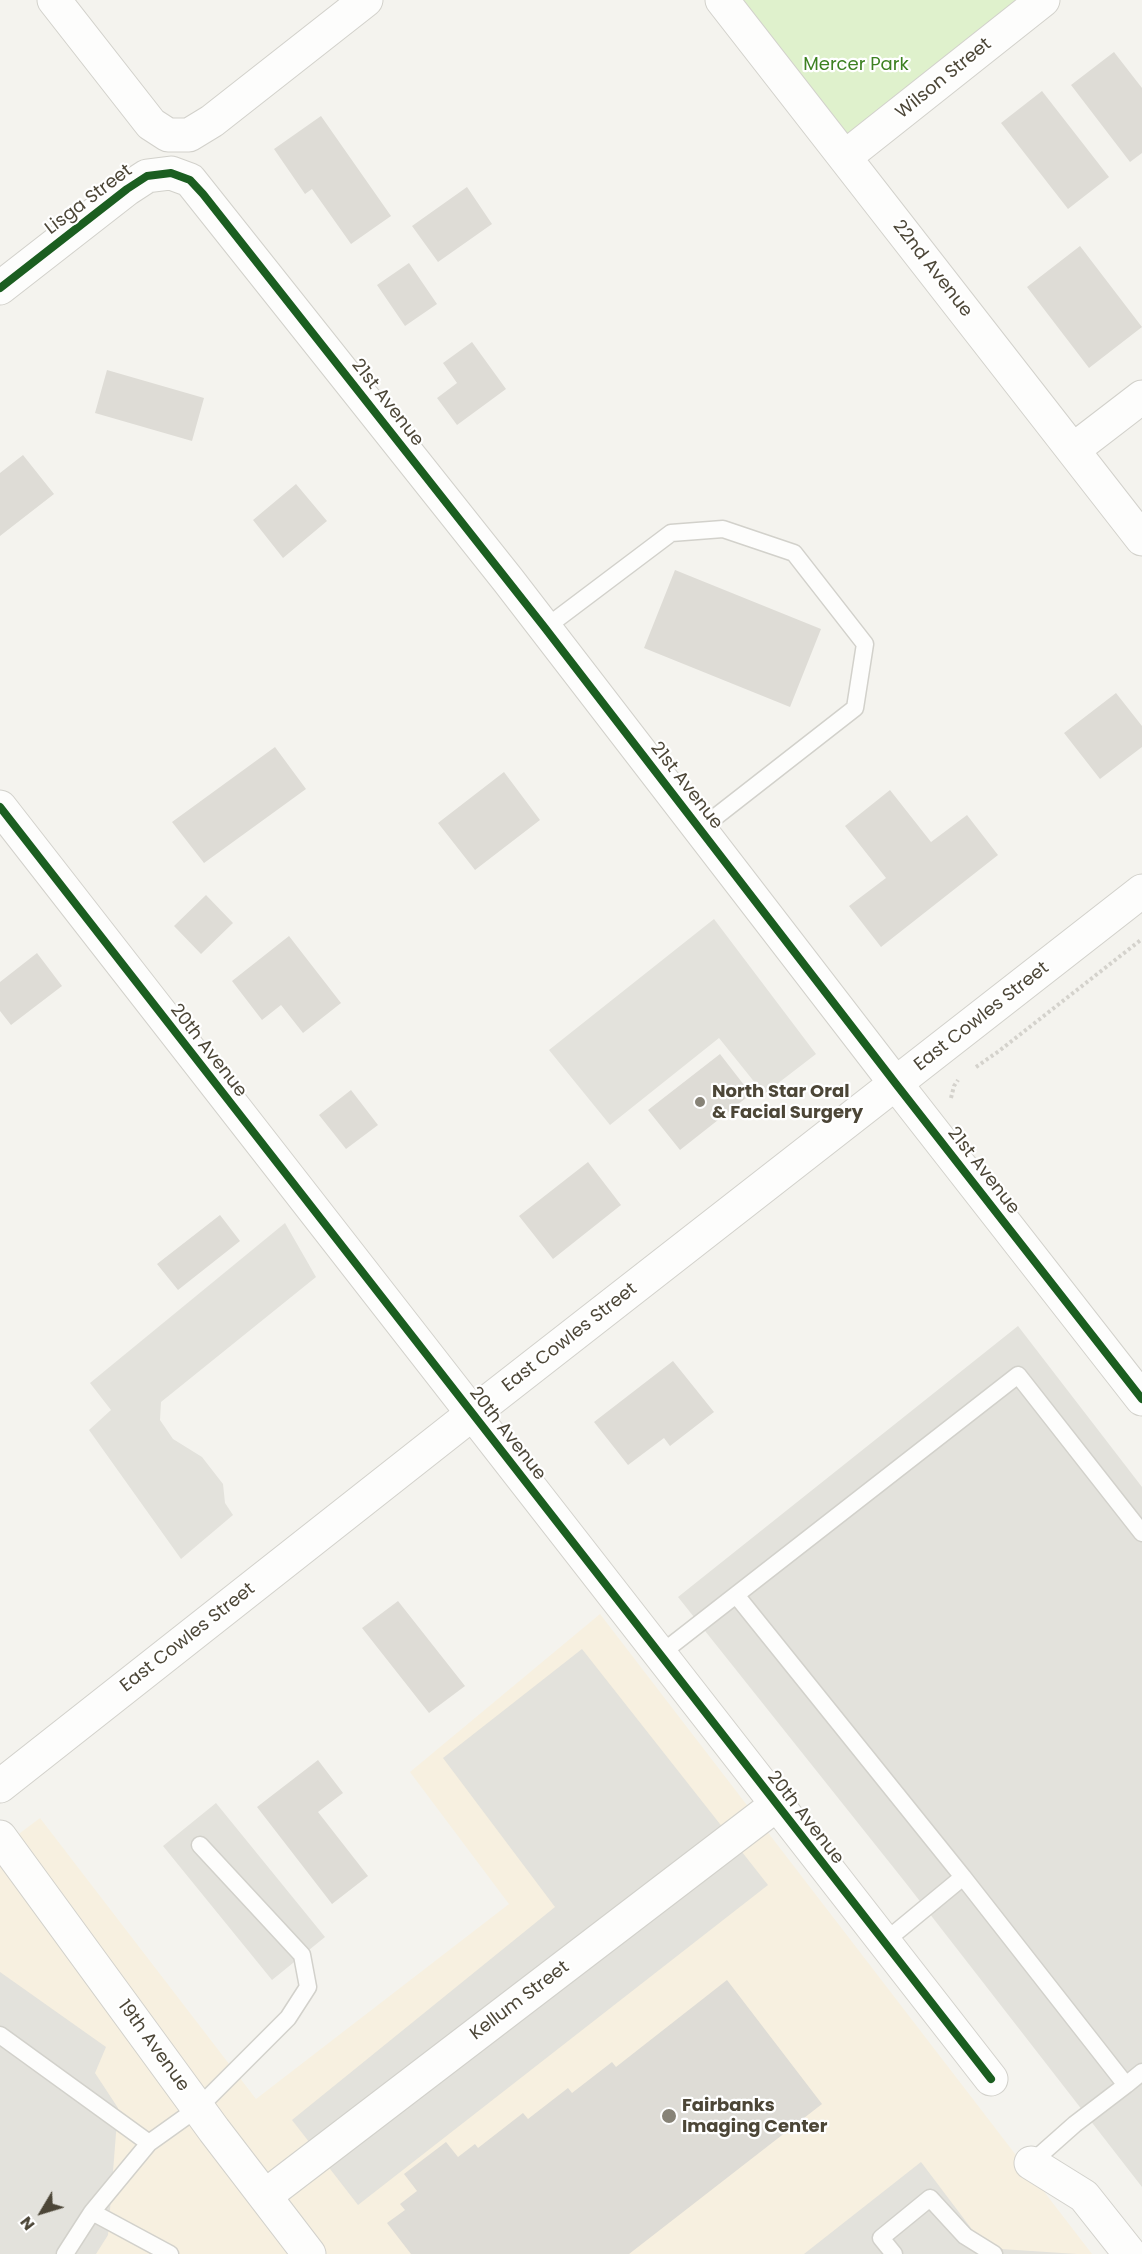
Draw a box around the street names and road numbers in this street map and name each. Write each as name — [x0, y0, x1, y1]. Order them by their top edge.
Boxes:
street label: Wilson Street — [892, 34, 996, 124]
street label: Lisga Street — [41, 160, 137, 240]
street label: 22nd Avenue — [888, 216, 976, 322]
street label: 21st Avenue — [346, 355, 428, 451]
street label: 21st Avenue — [645, 738, 727, 834]
street label: East Cowles Street — [910, 958, 1054, 1076]
street label: 20th Avenue — [165, 1000, 251, 1102]
street label: 21st Avenue — [942, 1123, 1024, 1219]
street label: East Cowles Street — [498, 1279, 642, 1397]
street label: 20th Avenue — [464, 1383, 550, 1485]
street label: East Cowles Street — [116, 1579, 260, 1697]
street label: 20th Avenue — [762, 1767, 848, 1869]
street label: Kellum Street — [466, 1957, 574, 2045]
street label: 19th Avenue — [113, 1996, 193, 2096]

